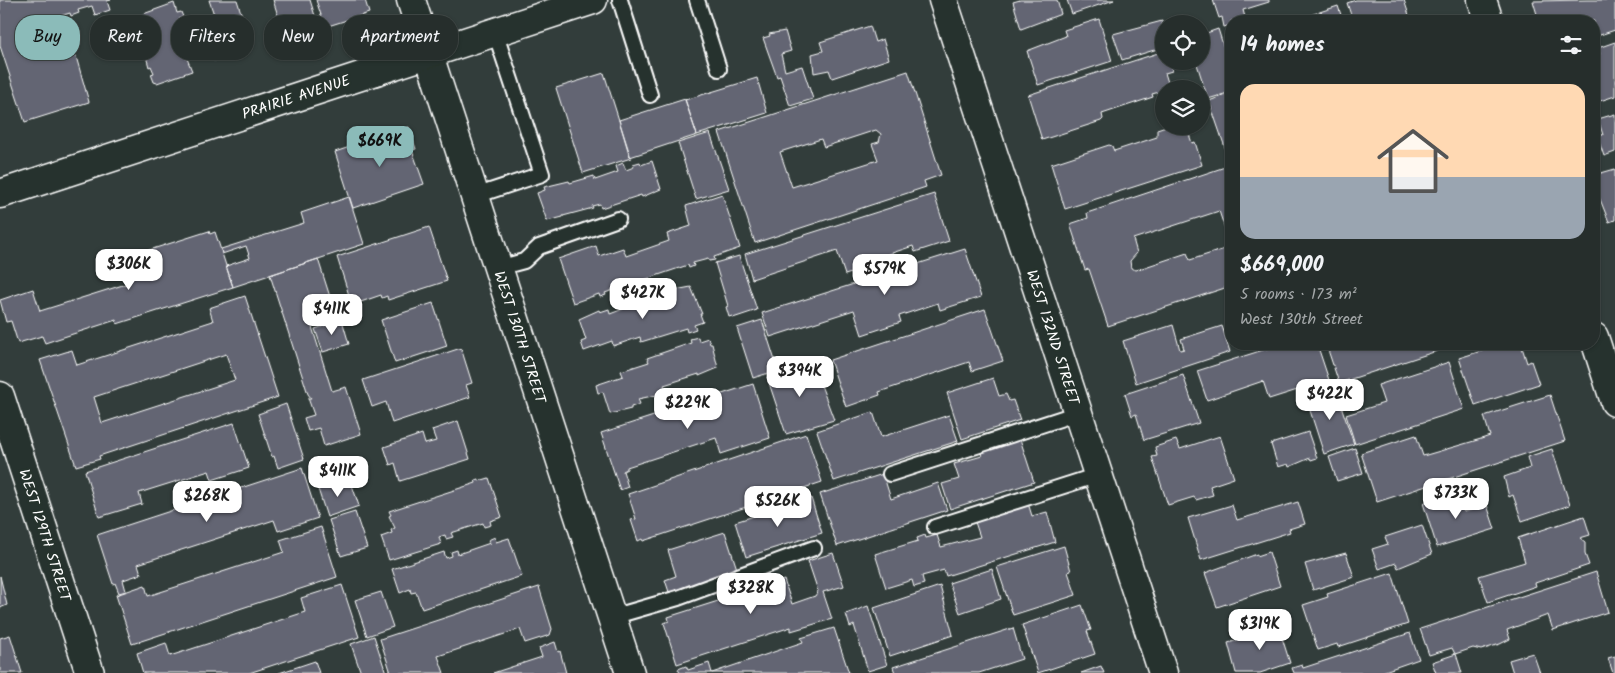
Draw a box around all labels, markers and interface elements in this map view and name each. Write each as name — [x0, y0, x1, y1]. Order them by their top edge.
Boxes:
chip: Buy — [15, 15, 80, 60]
chip: Rent — [90, 15, 161, 60]
chip: Filters — [171, 15, 254, 60]
chip: New — [264, 15, 332, 60]
chip: Apartment — [342, 15, 458, 60]
map controls — [1155, 15, 1210, 135]
button: locate — [1155, 15, 1210, 70]
text: 14 homes — [1240, 29, 1325, 62]
icon: filters — [1557, 31, 1585, 59]
street label: PRAIRIE AVENUE — [239, 69, 355, 127]
button: layers — [1155, 80, 1210, 135]
icon: home — [1368, 116, 1458, 206]
pin: $669K — [345, 126, 415, 168]
text: $669K — [358, 129, 402, 154]
pin: $306K — [94, 248, 164, 291]
text: $669,000 — [1240, 249, 1324, 282]
text: $306K — [107, 252, 151, 277]
pin: $579K — [850, 254, 920, 296]
text: $579K — [864, 257, 906, 282]
street label: WEST 132ND STREET — [1019, 267, 1086, 410]
street label: WEST 130TH STREET — [486, 268, 552, 408]
pin: $427K — [608, 278, 678, 320]
text: $427K — [621, 281, 665, 306]
text: 5 rooms · 173 m² — [1240, 282, 1357, 307]
pin: $411K — [297, 294, 367, 336]
text: $411K — [313, 297, 351, 322]
text: West 130th Street — [1240, 307, 1363, 332]
pin: $394K — [765, 356, 835, 398]
text: $394K — [778, 359, 822, 384]
pin: $422K — [1295, 378, 1365, 421]
text: $422K — [1307, 382, 1353, 407]
pin: $229K — [653, 388, 723, 430]
text: $229K — [665, 391, 711, 416]
pin: $411K — [303, 456, 373, 498]
text: $411K — [319, 459, 357, 484]
street label: WEST 129TH STREET — [11, 466, 77, 606]
pin: $733K — [1421, 478, 1491, 520]
pin: $268K — [172, 480, 242, 523]
text: $733K — [1434, 481, 1478, 506]
text: $268K — [184, 484, 230, 509]
pin: $526K — [743, 486, 813, 528]
text: $526K — [755, 489, 801, 514]
pin: $328K — [716, 572, 786, 615]
text: $328K — [728, 576, 774, 601]
pin: $319K — [1225, 608, 1295, 651]
text: $319K — [1240, 612, 1280, 637]

